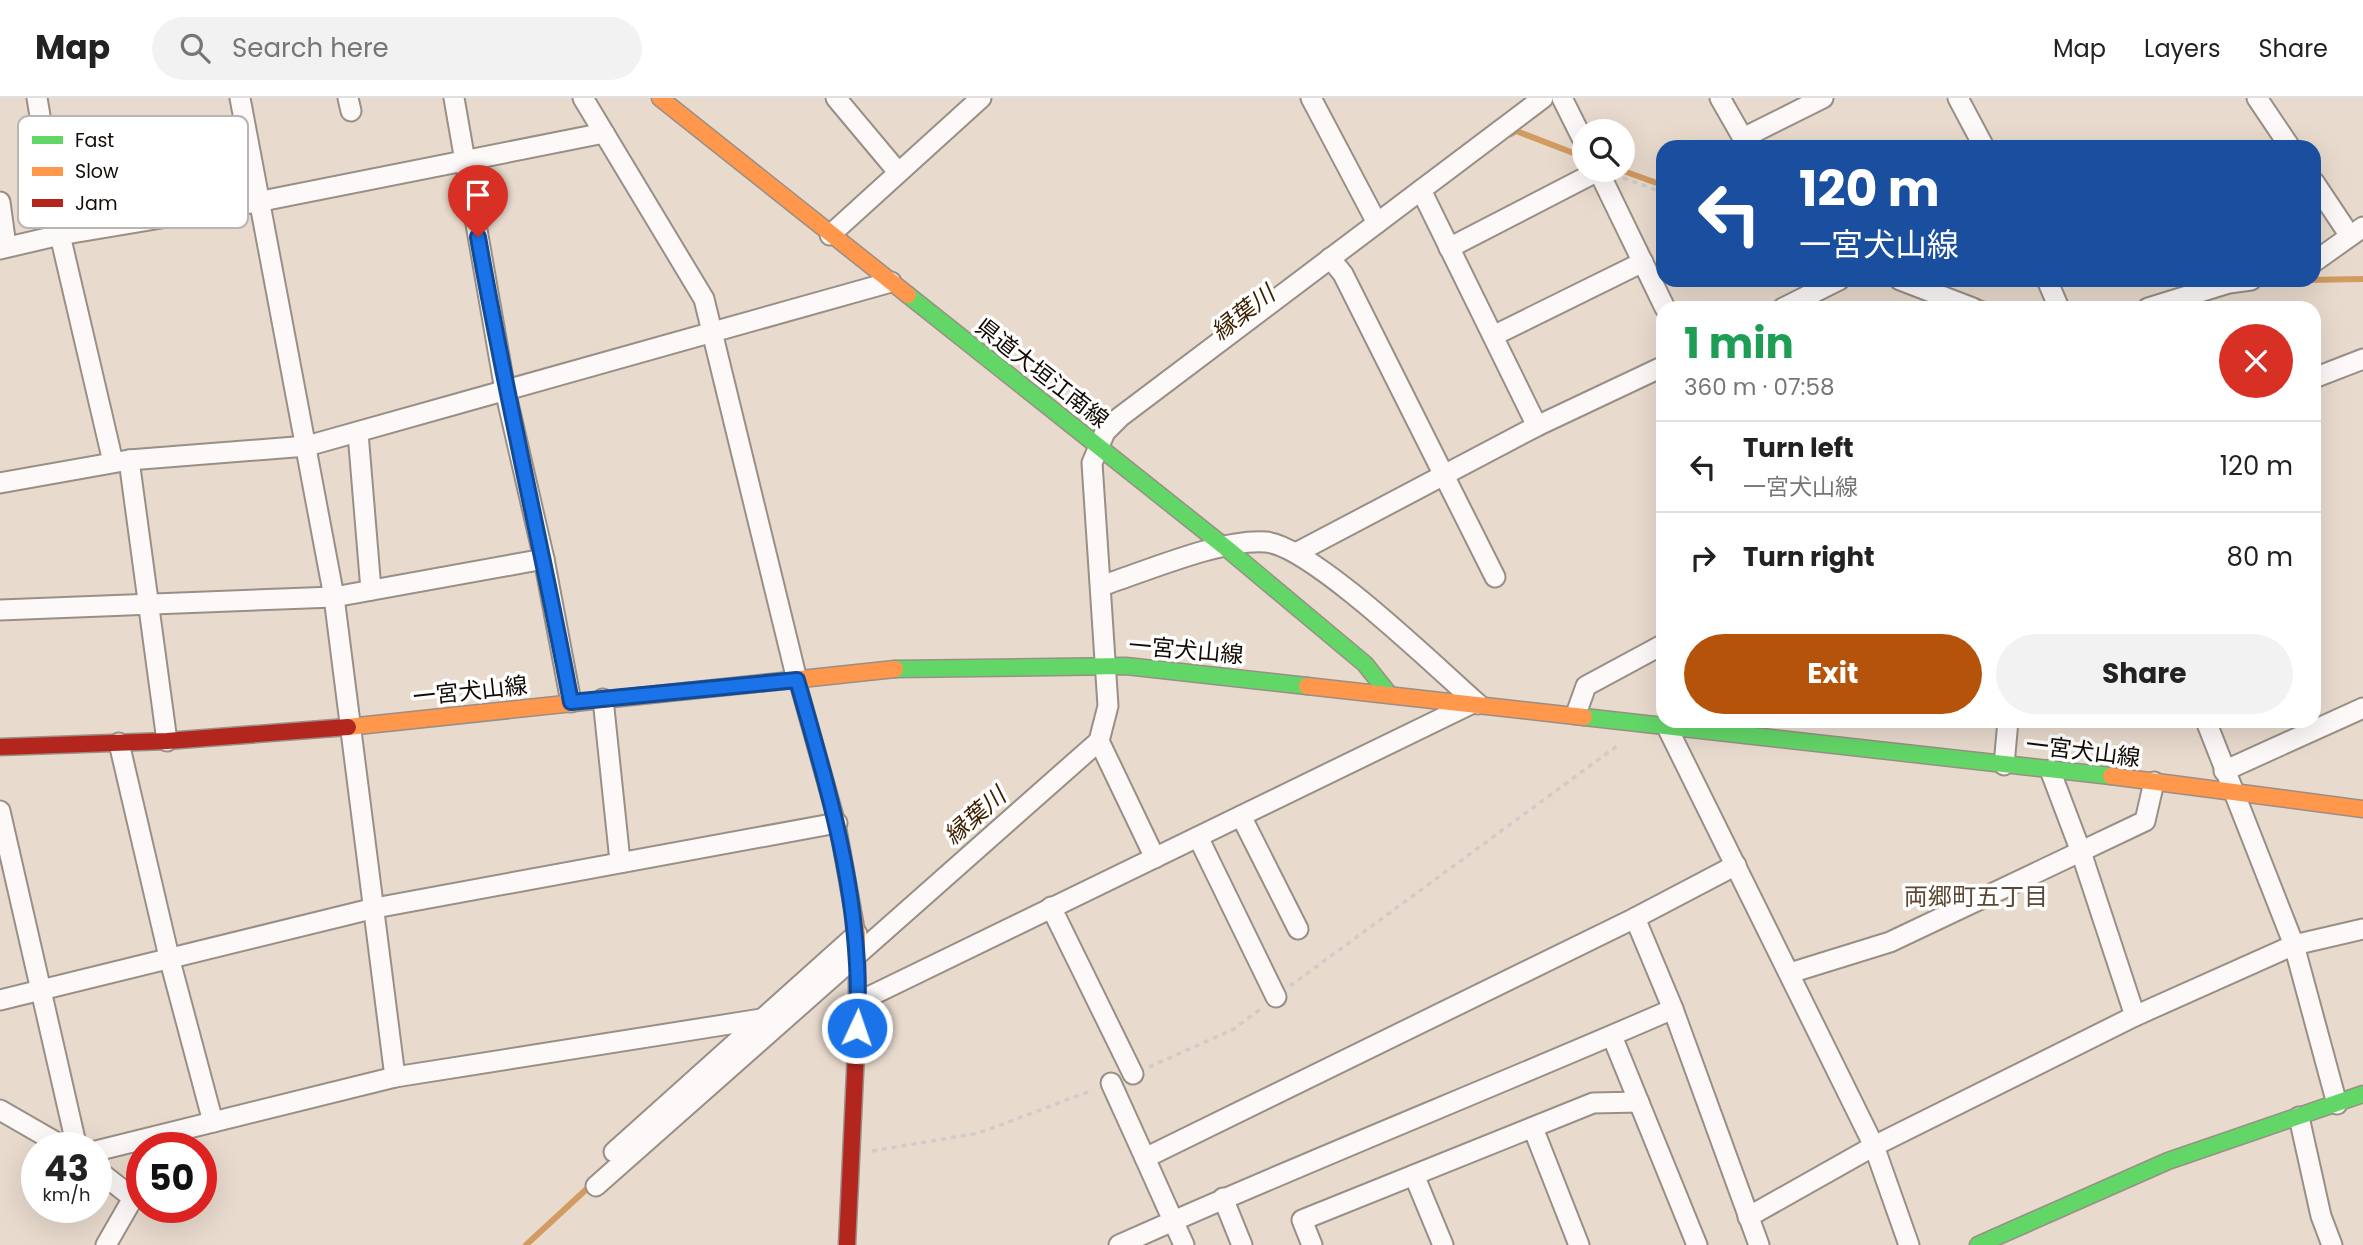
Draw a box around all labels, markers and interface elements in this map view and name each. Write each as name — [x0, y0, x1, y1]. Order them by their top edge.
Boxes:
search box — [152, 17, 642, 80]
text: Map — [35, 24, 110, 71]
icon: search — [176, 29, 214, 67]
text: Search here — [232, 30, 389, 66]
text: Map — [2053, 32, 2106, 65]
text: Layers — [2144, 32, 2220, 65]
text: Share — [2258, 32, 2328, 65]
legend — [18, 116, 248, 228]
map controls — [1572, 119, 1635, 182]
button: search — [1572, 119, 1635, 182]
text: Fast — [75, 127, 114, 154]
text: 120 m — [1799, 155, 1940, 223]
text: Slow — [75, 158, 119, 185]
pin — [448, 165, 508, 237]
icon: left — [1684, 168, 1775, 259]
icon: arrive — [459, 176, 497, 214]
text: Jam — [75, 190, 117, 217]
text: 一宮犬山線 — [1799, 222, 1959, 267]
water label: 縁葉川 — [1204, 276, 1284, 348]
street label: 県道大垣江南線 — [969, 311, 1115, 435]
text: 1 min — [1684, 314, 1794, 373]
button: close — [2219, 324, 2293, 398]
text: 360 m · 07:58 — [1684, 371, 1834, 403]
text: Turn left — [1743, 430, 1854, 466]
icon: left — [1684, 448, 1722, 486]
text: 120 m — [2220, 448, 2293, 484]
text: 一宮犬山線 — [1743, 471, 1858, 503]
icon: right — [1684, 539, 1722, 577]
text: Turn right — [1743, 539, 1875, 575]
text: 80 m — [2227, 539, 2293, 575]
street label: 一宮犬山線 — [1127, 629, 1245, 671]
button: Exit — [1684, 634, 1982, 714]
button: Share — [1996, 634, 2293, 714]
street label: 一宮犬山線 — [411, 669, 529, 713]
street label: 一宮犬山線 — [2024, 728, 2142, 774]
water label: 縁葉川 — [937, 778, 1015, 852]
district label: 両郷町五丁目 — [1904, 880, 2048, 913]
position arrow — [820, 991, 894, 1065]
speed limit sign: 50 — [126, 1132, 217, 1223]
text: 43 — [44, 1144, 89, 1193]
text: km/h — [43, 1182, 90, 1207]

